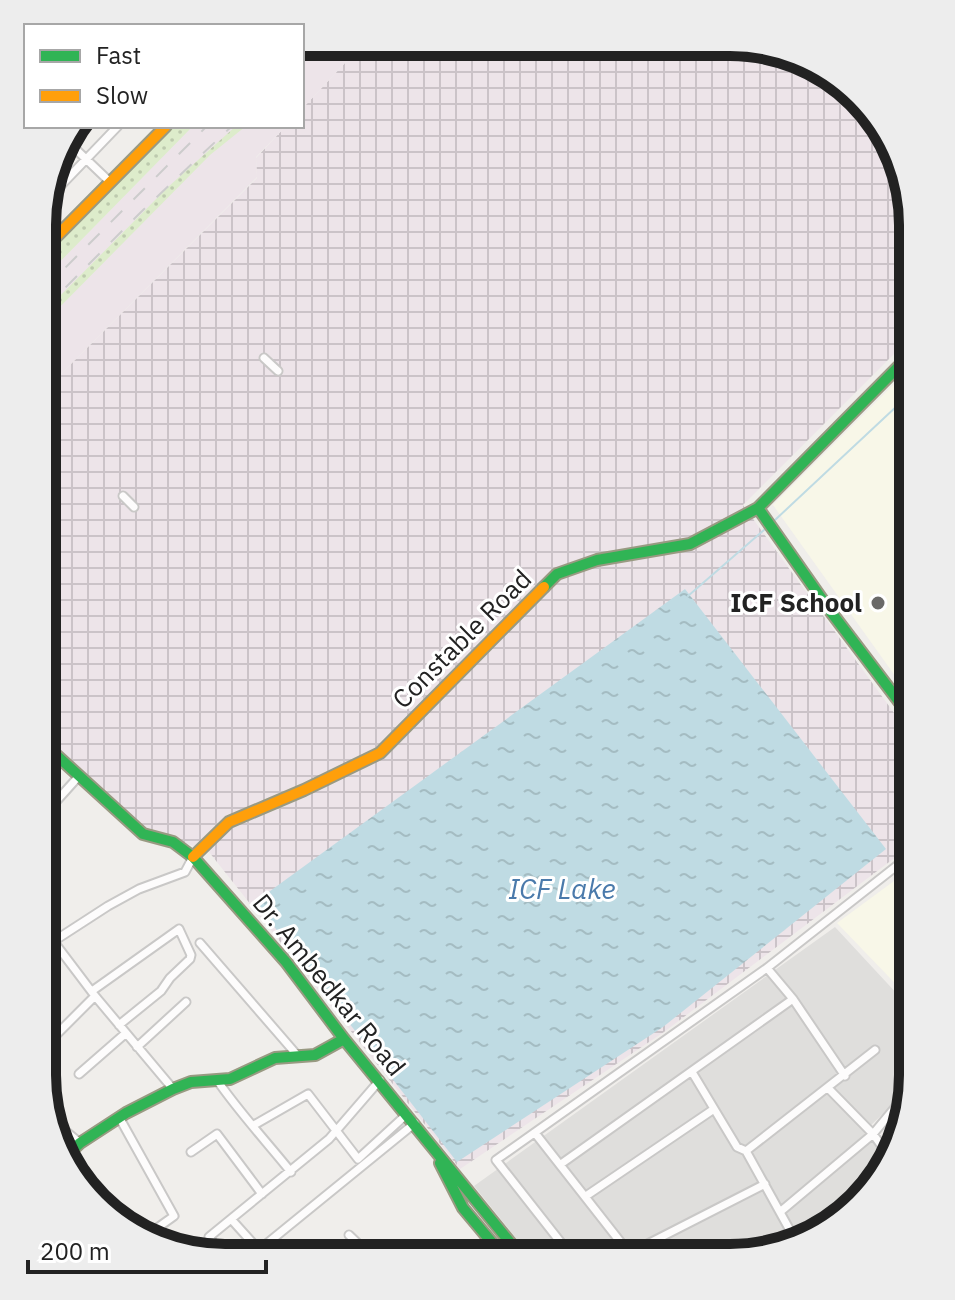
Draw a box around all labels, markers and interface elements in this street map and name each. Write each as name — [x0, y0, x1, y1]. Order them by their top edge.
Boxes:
legend — [24, 24, 304, 128]
text: Fast — [96, 39, 141, 71]
text: Slow — [96, 79, 148, 111]
street label: Constable Road — [384, 561, 538, 715]
place label: ICF School — [730, 585, 862, 619]
marker: ICF School — [869, 594, 887, 612]
water label: ICF Lake — [508, 870, 616, 907]
street label: Dr. Ambedkar Road — [246, 886, 414, 1082]
scale bar — [28, 1224, 266, 1274]
text: 200 m — [40, 1235, 110, 1267]

